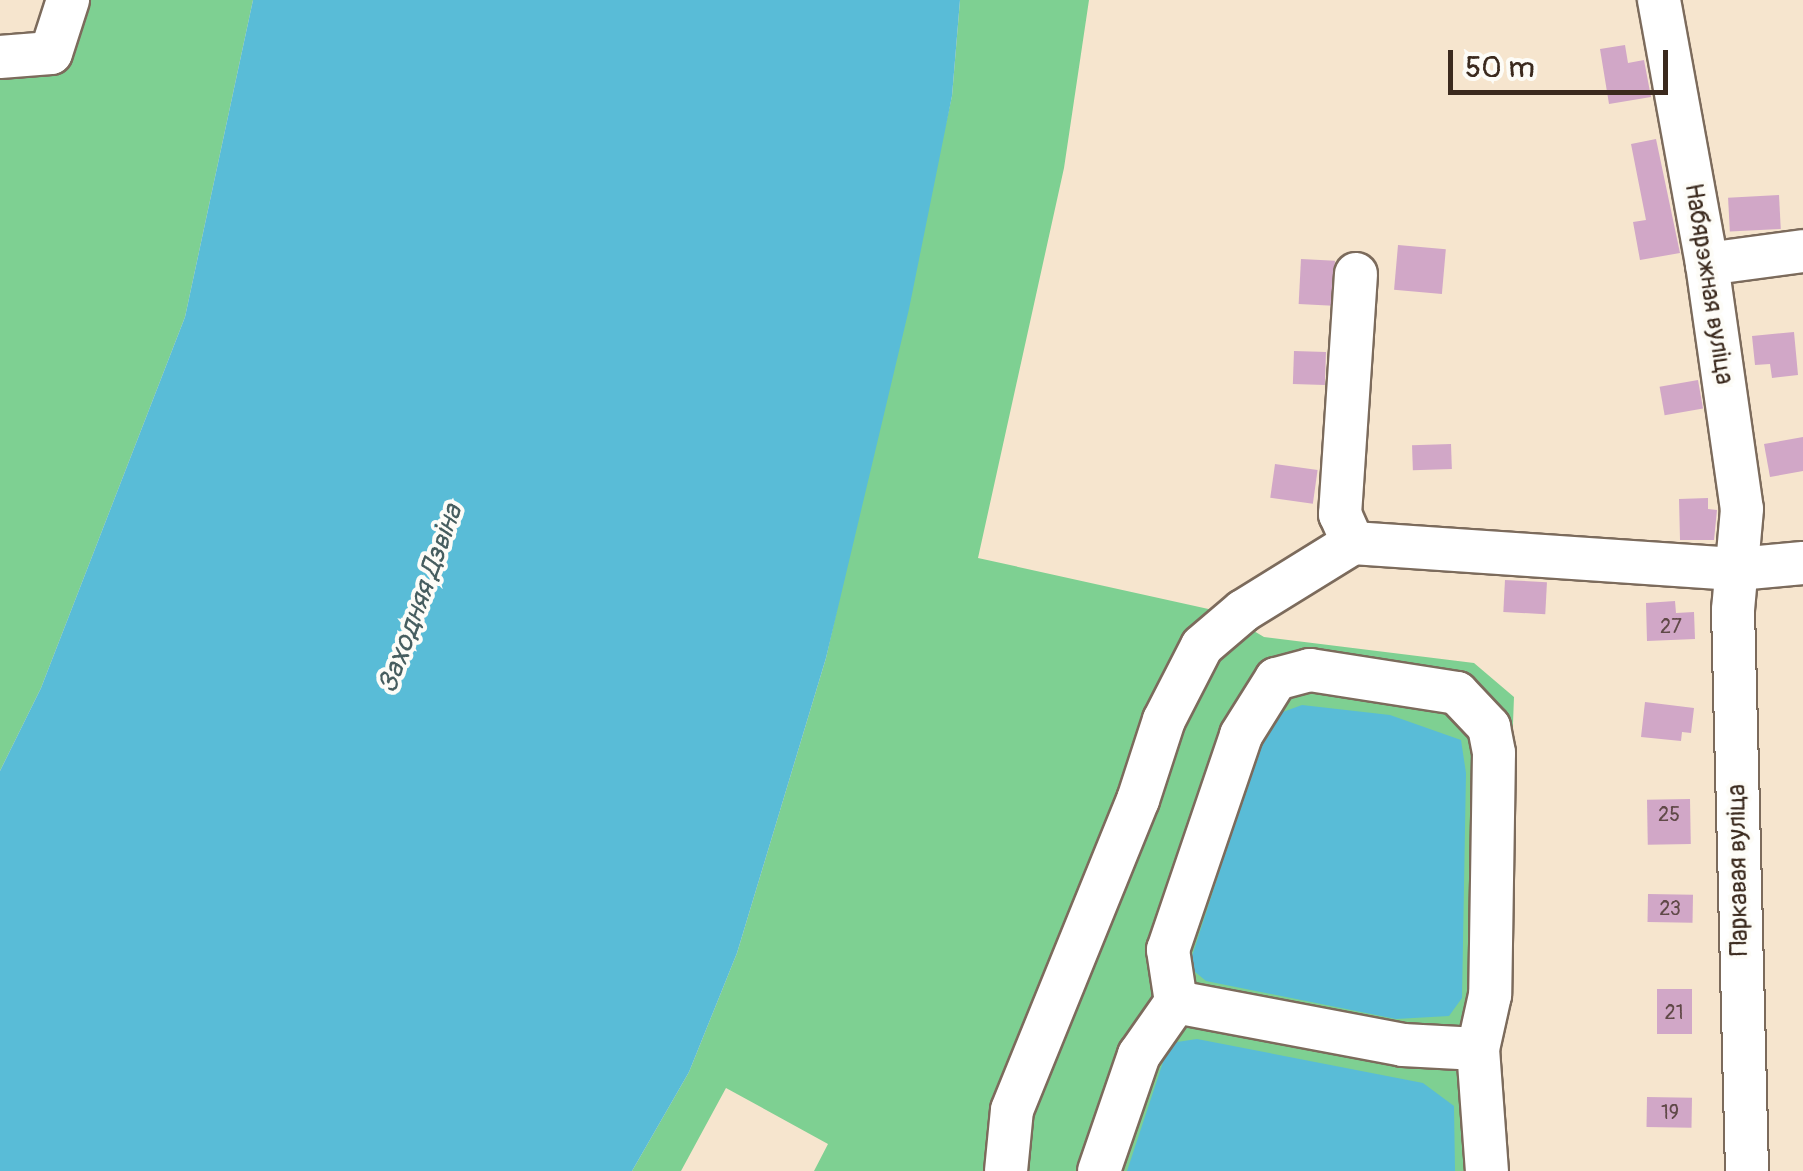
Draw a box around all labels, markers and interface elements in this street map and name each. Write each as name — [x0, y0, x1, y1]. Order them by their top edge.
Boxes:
scale bar — [1453, 30, 1673, 92]
text: 50 m — [1465, 49, 1535, 86]
street label: Набярэжная вуліца — [1677, 181, 1739, 387]
water label: Заходняя Дзвіна — [371, 500, 471, 698]
house number: 27 — [1660, 614, 1682, 638]
street label: Паркавая вуліца — [1723, 784, 1755, 956]
house number: 25 — [1658, 802, 1680, 826]
house number: 23 — [1659, 896, 1681, 920]
house number: 21 — [1665, 1000, 1683, 1024]
house number: 19 — [1661, 1100, 1679, 1124]

